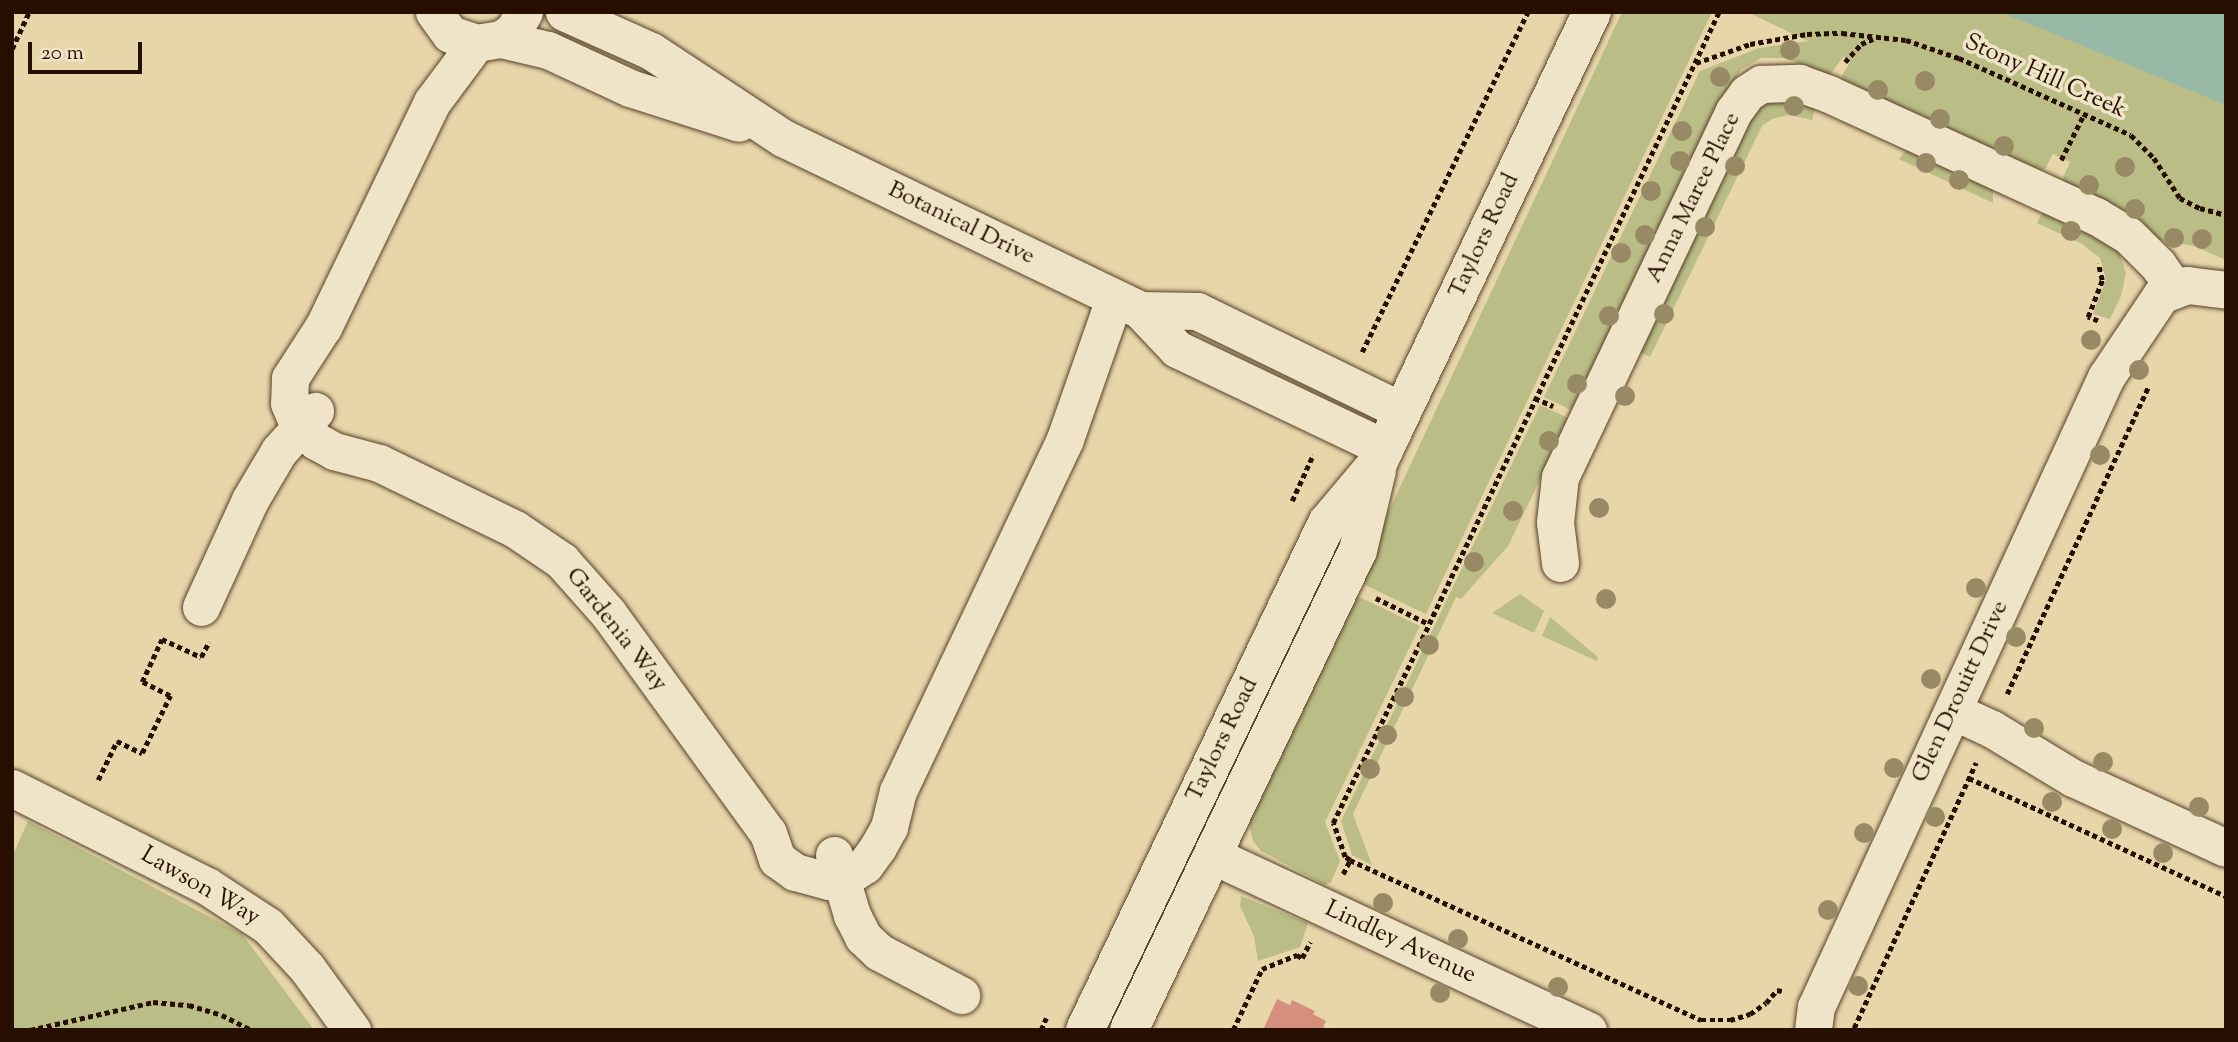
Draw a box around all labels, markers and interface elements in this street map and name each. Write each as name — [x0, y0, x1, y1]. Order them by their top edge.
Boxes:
scale bar — [32, 28, 145, 72]
street label: Stony Hill Creek — [1960, 28, 2130, 126]
text: 20 m — [41, 39, 84, 69]
street label: Anna Maree Place — [1640, 108, 1748, 288]
street label: Taylors Road — [1444, 169, 1526, 303]
street label: Botanical Drive — [883, 176, 1039, 272]
street label: Gardenia Way — [559, 562, 673, 698]
street label: Glen Drouitt Drive — [1906, 596, 2016, 788]
street label: Taylors Road — [1181, 673, 1265, 807]
street label: Lawson Way — [135, 841, 265, 933]
street label: Lindley Avenue — [1320, 895, 1480, 991]

